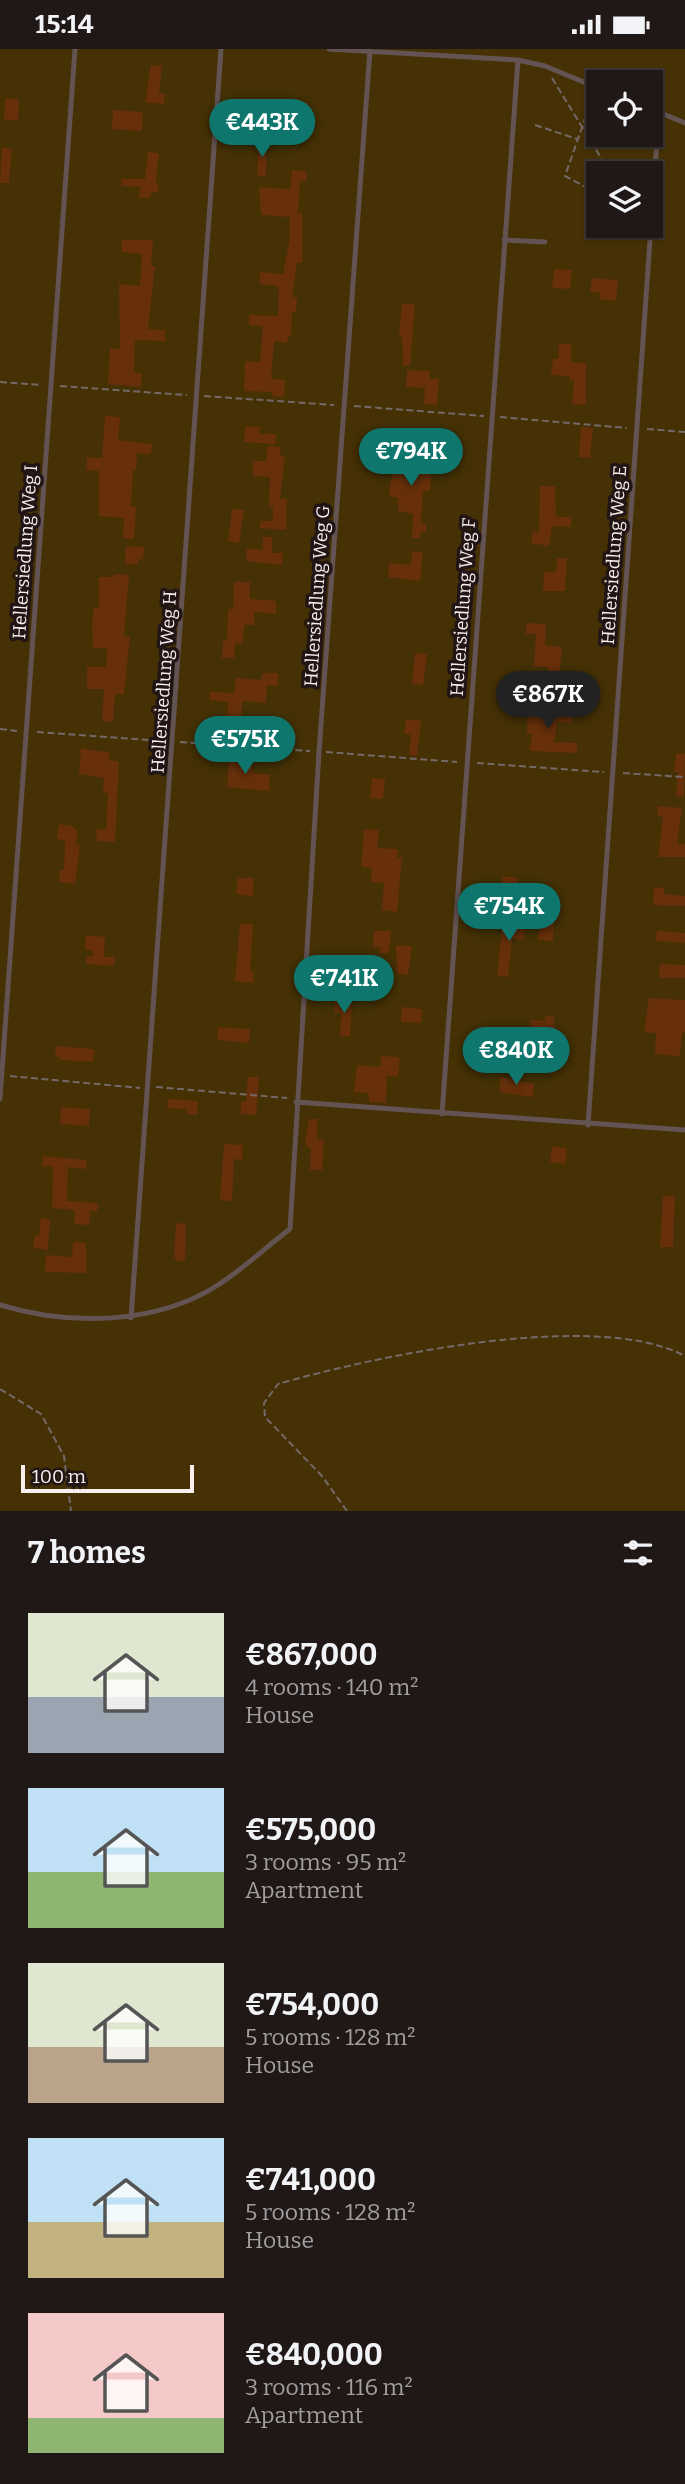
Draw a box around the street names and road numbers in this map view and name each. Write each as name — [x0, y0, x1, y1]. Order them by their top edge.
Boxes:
street label: Hellersiedlung Weg I — [8, 464, 42, 640]
street label: Hellersiedlung Weg E — [597, 465, 631, 645]
street label: Hellersiedlung Weg G — [300, 505, 334, 687]
street label: Hellersiedlung Weg F — [446, 517, 480, 697]
street label: Hellersiedlung Weg H — [147, 590, 181, 774]

